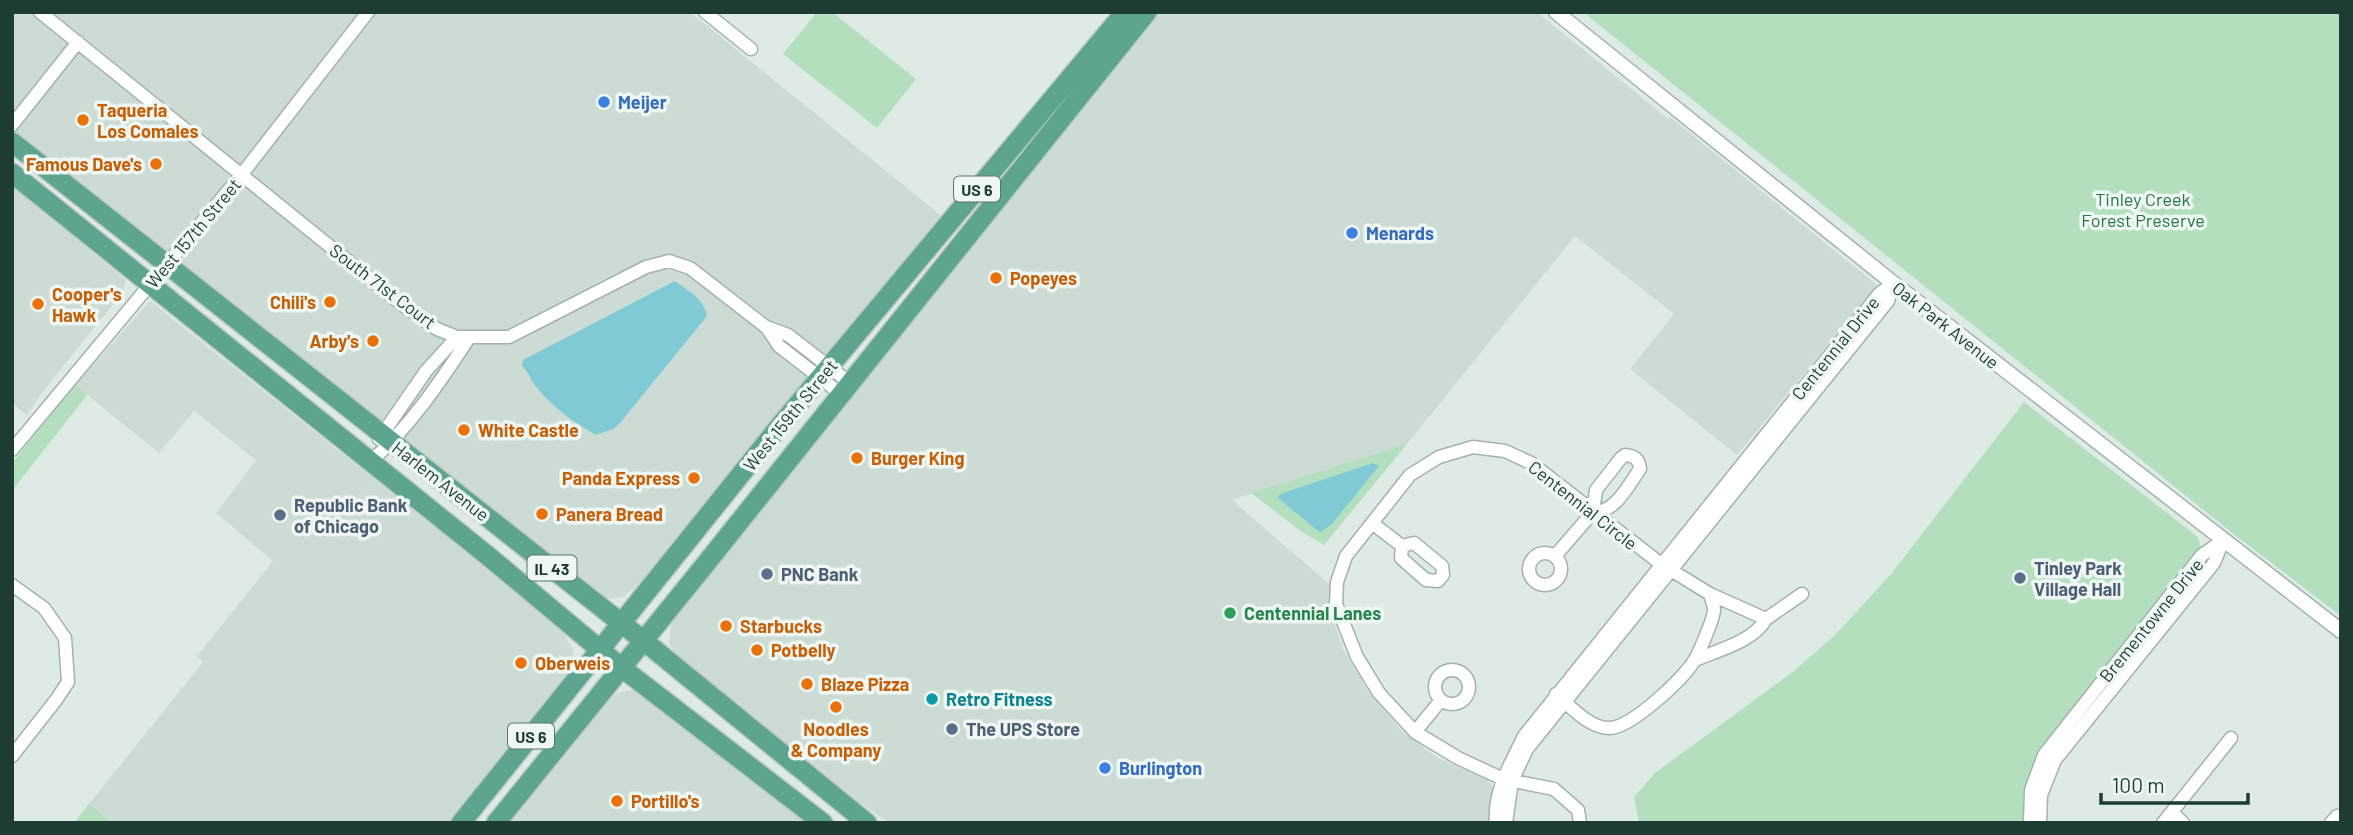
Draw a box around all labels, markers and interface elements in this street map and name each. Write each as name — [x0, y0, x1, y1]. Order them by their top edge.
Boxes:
place label: Meijer — [618, 91, 667, 113]
marker: Meijer — [596, 94, 612, 110]
place label: Taqueria Los Comales — [97, 99, 199, 142]
marker: Taqueria Los Comales — [75, 112, 91, 128]
place label: Famous Dave's — [26, 153, 142, 175]
marker: Famous Dave's — [148, 156, 164, 172]
street label: West 157th Street — [141, 174, 245, 292]
road number: US 6 — [954, 176, 1000, 202]
park label: Tinley Creek Forest Preserve — [2081, 188, 2205, 231]
place label: Menards — [1366, 222, 1434, 244]
marker: Menards — [1344, 225, 1360, 241]
street label: South 71st Court — [326, 239, 440, 333]
place label: Popeyes — [1010, 267, 1077, 289]
marker: Popeyes — [988, 270, 1004, 286]
street label: Oak Park Avenue — [1888, 277, 2004, 373]
place label: Cooper's Hawk — [52, 283, 122, 326]
place label: Chili's — [270, 291, 316, 313]
street label: Centennial Drive — [1786, 292, 1884, 404]
marker: Chili's — [322, 294, 338, 310]
marker: Cooper's Hawk — [30, 296, 46, 312]
place label: Arby's — [310, 330, 359, 352]
marker: Arby's — [365, 333, 381, 349]
street label: West 159th Street — [738, 355, 842, 475]
place label: White Castle — [478, 419, 579, 441]
marker: White Castle — [456, 422, 472, 438]
street label: Harlem Avenue — [388, 436, 494, 526]
place label: Burger King — [871, 447, 964, 469]
marker: Burger King — [849, 450, 865, 466]
street label: Centennial Circle — [1524, 456, 1642, 554]
place label: Panda Express — [562, 467, 680, 489]
marker: Panda Express — [686, 470, 702, 486]
place label: Republic Bank of Chicago — [294, 494, 408, 537]
place label: Panera Bread — [556, 503, 663, 525]
marker: Panera Bread — [534, 506, 550, 522]
marker: Republic Bank of Chicago — [272, 507, 288, 523]
street label: Brementowne Drive — [2094, 554, 2208, 686]
road number: IL 43 — [528, 555, 576, 580]
place label: Tinley Park Village Hall — [2034, 557, 2122, 600]
place label: PNC Bank — [781, 563, 859, 585]
marker: PNC Bank — [759, 566, 775, 582]
marker: Tinley Park Village Hall — [2012, 570, 2028, 586]
place label: Centennial Lanes — [1244, 602, 1381, 624]
marker: Centennial Lanes — [1222, 605, 1238, 621]
place label: Starbucks — [740, 615, 822, 637]
marker: Starbucks — [718, 618, 734, 634]
place label: Potbelly — [771, 639, 836, 661]
marker: Potbelly — [749, 642, 765, 658]
place label: Oberweis — [535, 652, 610, 674]
marker: Oberweis — [513, 655, 529, 671]
place label: Blaze Pizza — [821, 673, 909, 695]
marker: Blaze Pizza — [799, 676, 815, 692]
place label: Retro Fitness — [946, 688, 1053, 710]
marker: Retro Fitness — [924, 691, 940, 707]
marker: Noodles & Company — [828, 699, 844, 715]
place label: Noodles & Company — [791, 718, 881, 761]
place label: The UPS Store — [966, 718, 1080, 740]
marker: The UPS Store — [944, 721, 960, 737]
road number: US 6 — [508, 723, 554, 748]
place label: Burlington — [1119, 757, 1202, 779]
marker: Burlington — [1097, 760, 1113, 776]
scale bar — [2101, 762, 2248, 806]
text: 100 m — [2112, 772, 2165, 797]
place label: Portillo's — [631, 790, 700, 812]
marker: Portillo's — [609, 793, 625, 809]

